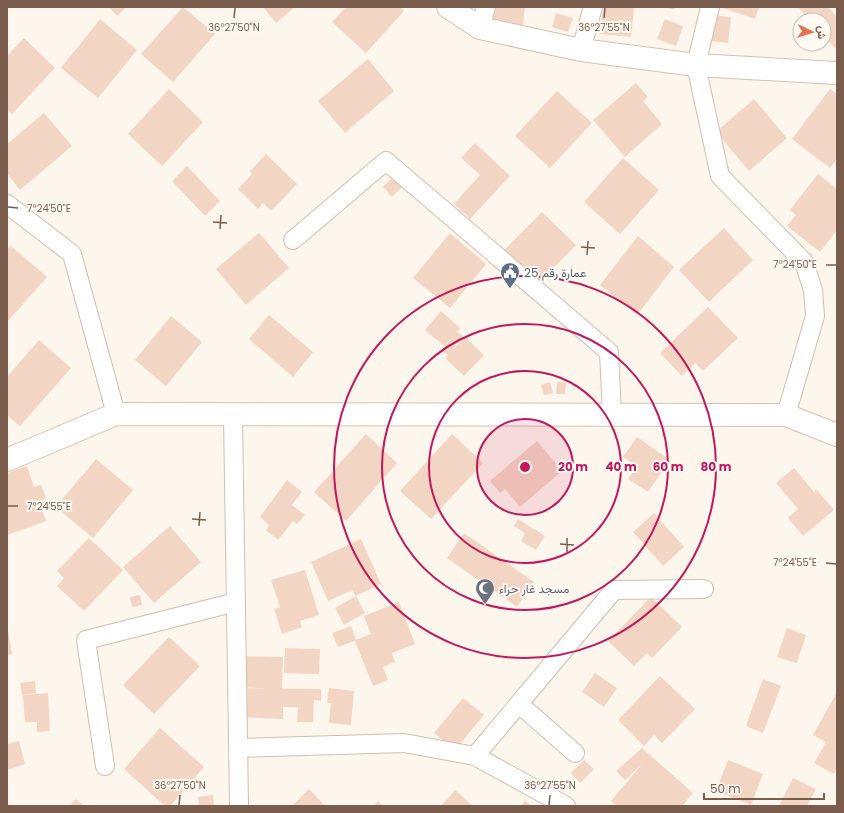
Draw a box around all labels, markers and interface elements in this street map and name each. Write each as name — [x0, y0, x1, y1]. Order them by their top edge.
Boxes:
north arrow — [792, 12, 832, 52]
text: 36°27'50"N — [208, 20, 260, 35]
text: 36°27'55"N — [578, 20, 630, 35]
text: ش — [814, 26, 830, 40]
text: 7°24'50"E — [27, 201, 71, 216]
text: 7°24'50"E — [773, 257, 817, 272]
public building icon: عمارة رقم 25 — [499, 261, 521, 289]
place label: عمارة رقم 25 — [524, 264, 586, 281]
text: 20 m — [558, 458, 588, 475]
text: 40 m — [605, 458, 637, 475]
text: 60 m — [653, 458, 684, 475]
text: 80 m — [701, 458, 732, 475]
centre of rings — [518, 460, 532, 474]
text: 7°24'55"E — [27, 499, 71, 514]
text: 7°24'55"E — [773, 555, 817, 570]
mosque icon: مسجد غار حراء — [474, 577, 496, 605]
place label: مسجد غار حراء — [499, 580, 570, 597]
scale bar — [704, 775, 824, 801]
text: 36°27'50"N — [154, 778, 206, 793]
text: 36°27'55"N — [524, 778, 576, 793]
text: 50 m — [710, 780, 741, 797]

